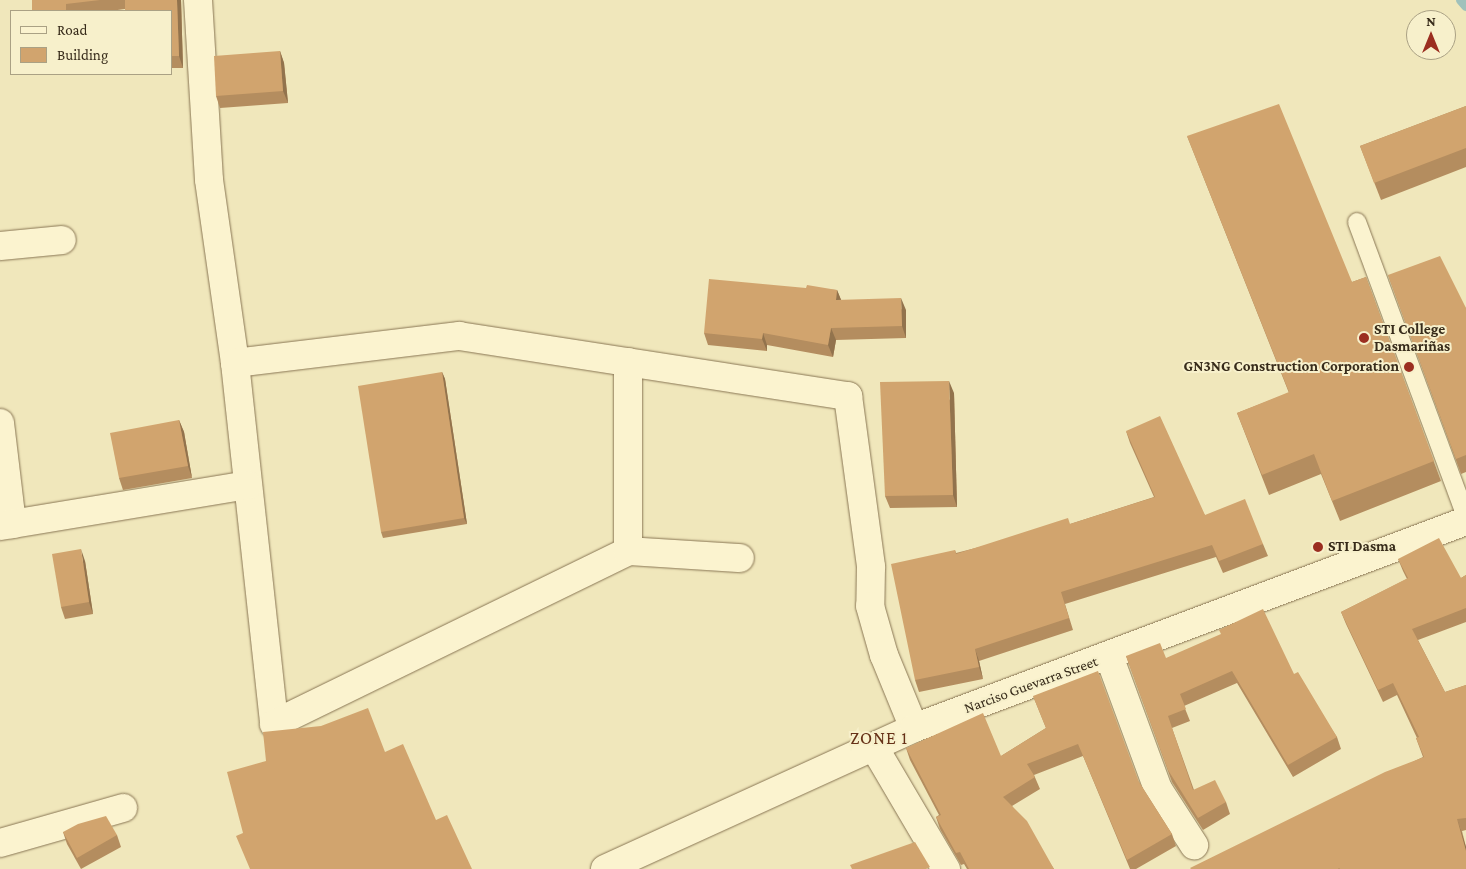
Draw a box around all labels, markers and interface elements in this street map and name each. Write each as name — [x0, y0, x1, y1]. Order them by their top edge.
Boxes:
legend — [10, 10, 172, 75]
north arrow — [1406, 10, 1456, 60]
text: N — [1426, 13, 1436, 29]
text: Road — [57, 22, 87, 38]
text: Building — [57, 47, 108, 63]
place label: STI College Dasmariñas — [1374, 320, 1450, 355]
marker: STI College Dasmariñas — [1358, 332, 1370, 344]
place label: GN3NG Construction Corporation — [1184, 358, 1399, 376]
marker: GN3NG Construction Corporation — [1403, 361, 1415, 373]
place label: STI Dasma — [1328, 538, 1396, 556]
marker: STI Dasma — [1312, 541, 1324, 553]
street label: Narciso Guevarra Street — [962, 652, 1100, 718]
district label: ZONE 1 — [849, 727, 909, 749]

